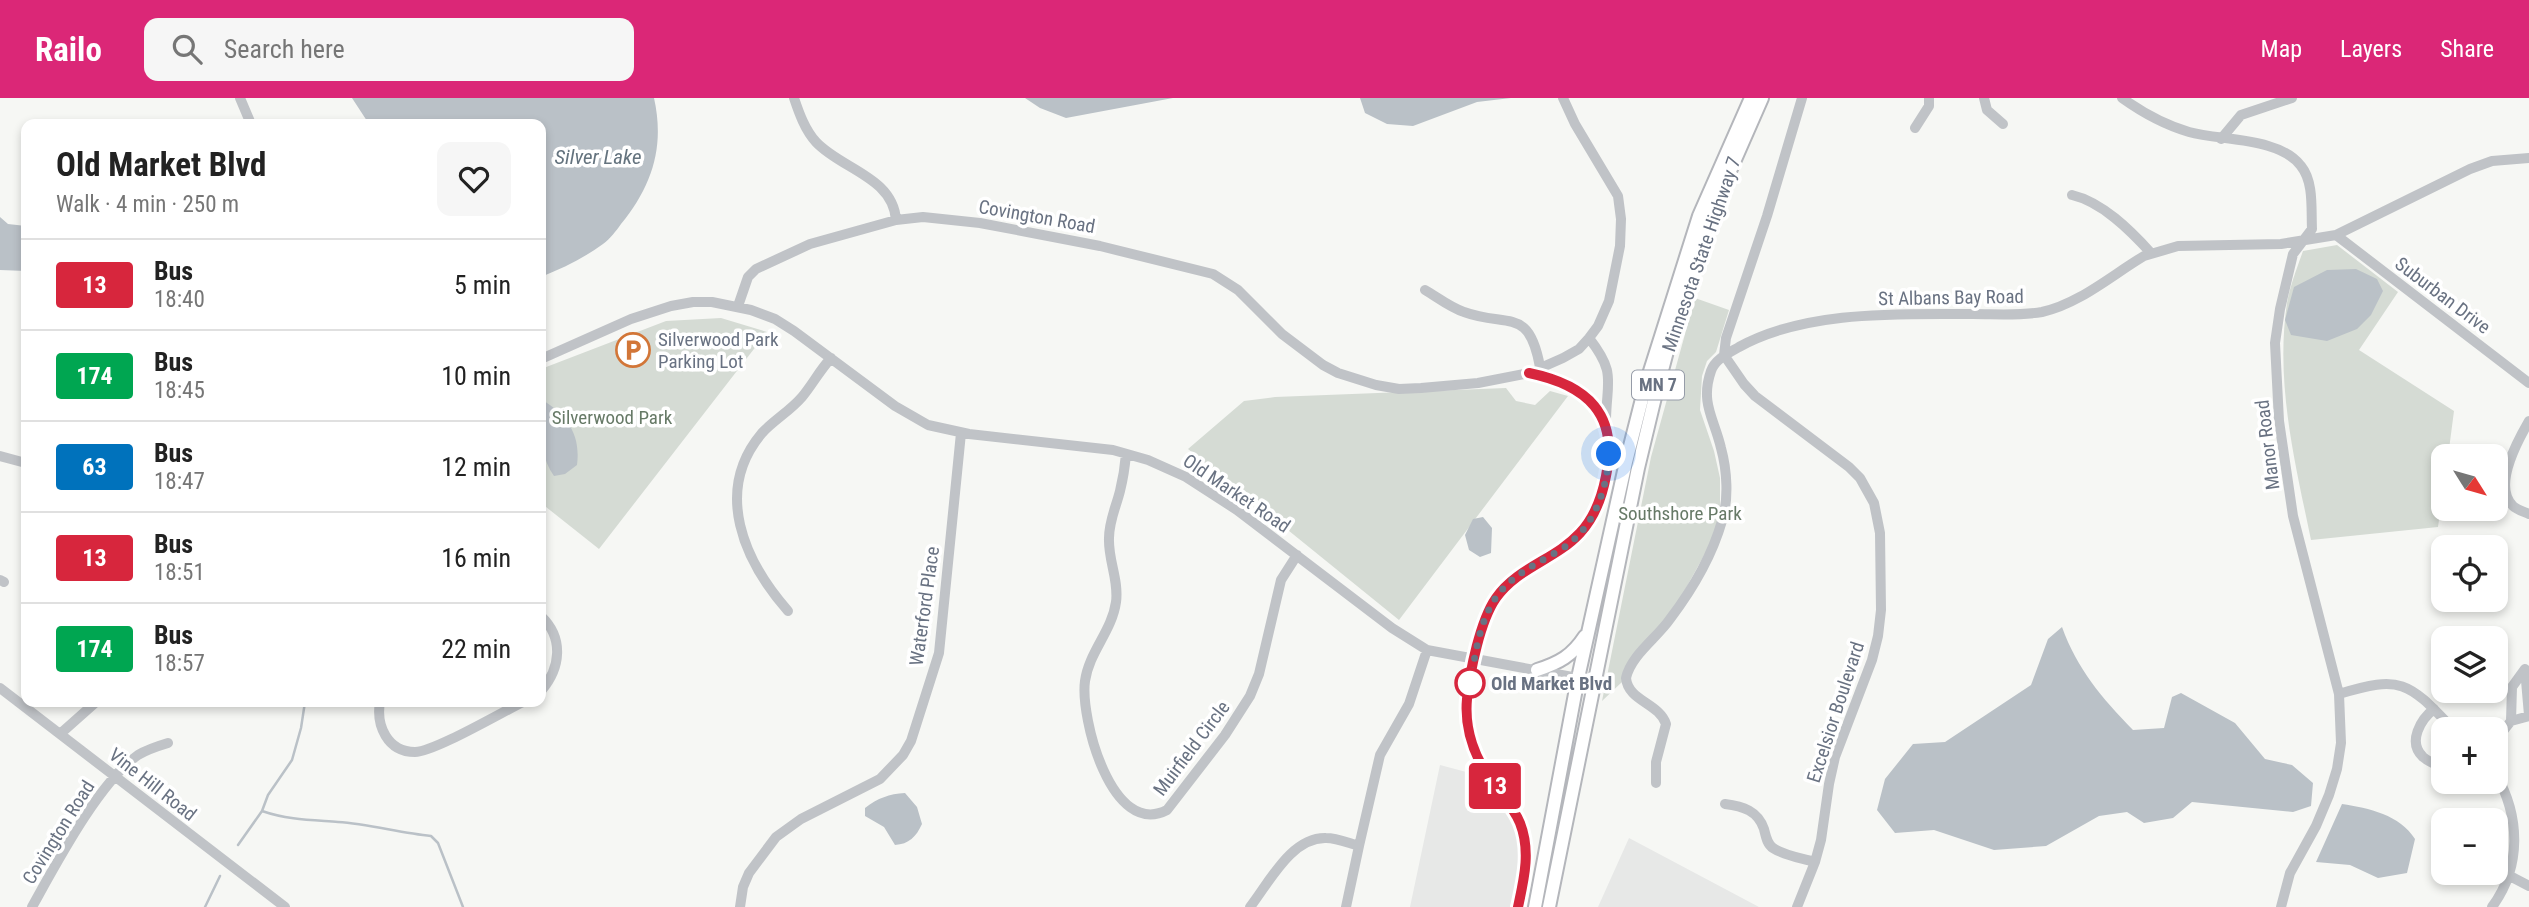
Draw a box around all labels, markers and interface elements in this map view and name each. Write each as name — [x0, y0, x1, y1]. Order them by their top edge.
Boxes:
search box — [144, 18, 634, 81]
text: Railo — [35, 30, 102, 69]
icon: search — [168, 30, 206, 68]
text: Search here — [224, 34, 345, 64]
text: Map — [2261, 35, 2302, 63]
text: Layers — [2340, 35, 2402, 63]
text: Share — [2440, 35, 2494, 63]
button: heart — [437, 142, 511, 216]
text: Old Market Blvd — [56, 145, 266, 184]
water label: Silver Lake — [555, 145, 642, 169]
street label: Minnesota State Highway 7 — [1657, 154, 1746, 355]
text: Walk · 4 min · 250 m — [56, 191, 239, 218]
street label: Covington Road — [977, 195, 1097, 238]
street label: Suburban Drive — [2391, 252, 2495, 339]
text: Bus — [154, 256, 193, 286]
text: 5 min — [454, 270, 511, 300]
text: 13 — [82, 271, 107, 299]
street label: St Albans Bay Road — [1878, 285, 2024, 310]
text: 18:40 — [154, 286, 205, 313]
place label: Silverwood Park Parking Lot — [658, 328, 779, 373]
parking icon: Silverwood Park Parking Lot — [614, 331, 652, 369]
text: Bus — [154, 347, 193, 377]
text: 10 min — [441, 361, 511, 391]
text: 174 — [76, 362, 113, 390]
road number: MN 7 — [1632, 370, 1684, 400]
text: 18:45 — [154, 377, 205, 404]
street label: Manor Road — [2251, 399, 2284, 491]
park label: Silverwood Park — [552, 406, 673, 429]
your location — [1591, 436, 1626, 471]
text: Bus — [154, 438, 193, 468]
north arrow — [2431, 444, 2508, 522]
map controls — [2431, 444, 2508, 885]
street label: Old Market Road — [1179, 449, 1295, 538]
text: 12 min — [441, 452, 511, 482]
text: 63 — [82, 453, 107, 481]
text: 18:47 — [154, 468, 205, 495]
park label: Southshore Park — [1618, 502, 1742, 525]
text: Bus — [154, 529, 193, 559]
button: locate — [2431, 535, 2508, 612]
text: 16 min — [441, 543, 511, 573]
text: 13 — [82, 544, 107, 572]
street label: Waterford Place — [905, 545, 944, 667]
text: 18:51 — [154, 559, 205, 586]
text: Bus — [154, 620, 193, 650]
button: layers — [2431, 626, 2508, 703]
text: 22 min — [441, 634, 511, 664]
text: 174 — [76, 635, 113, 663]
street label: Excelsior Boulevard — [1802, 639, 1869, 785]
text: 18:57 — [154, 650, 205, 677]
marker: Old Market Blvd — [1455, 668, 1485, 698]
place label: Old Market Blvd — [1491, 672, 1612, 695]
street label: Muirfield Circle — [1148, 696, 1235, 800]
button: + — [2431, 717, 2508, 794]
street label: Vine Hill Road — [104, 743, 201, 826]
line badge: 13 — [1464, 763, 1526, 809]
text: 13 — [1483, 772, 1507, 800]
street label: Covington Road — [17, 776, 99, 888]
button: − — [2431, 808, 2508, 885]

